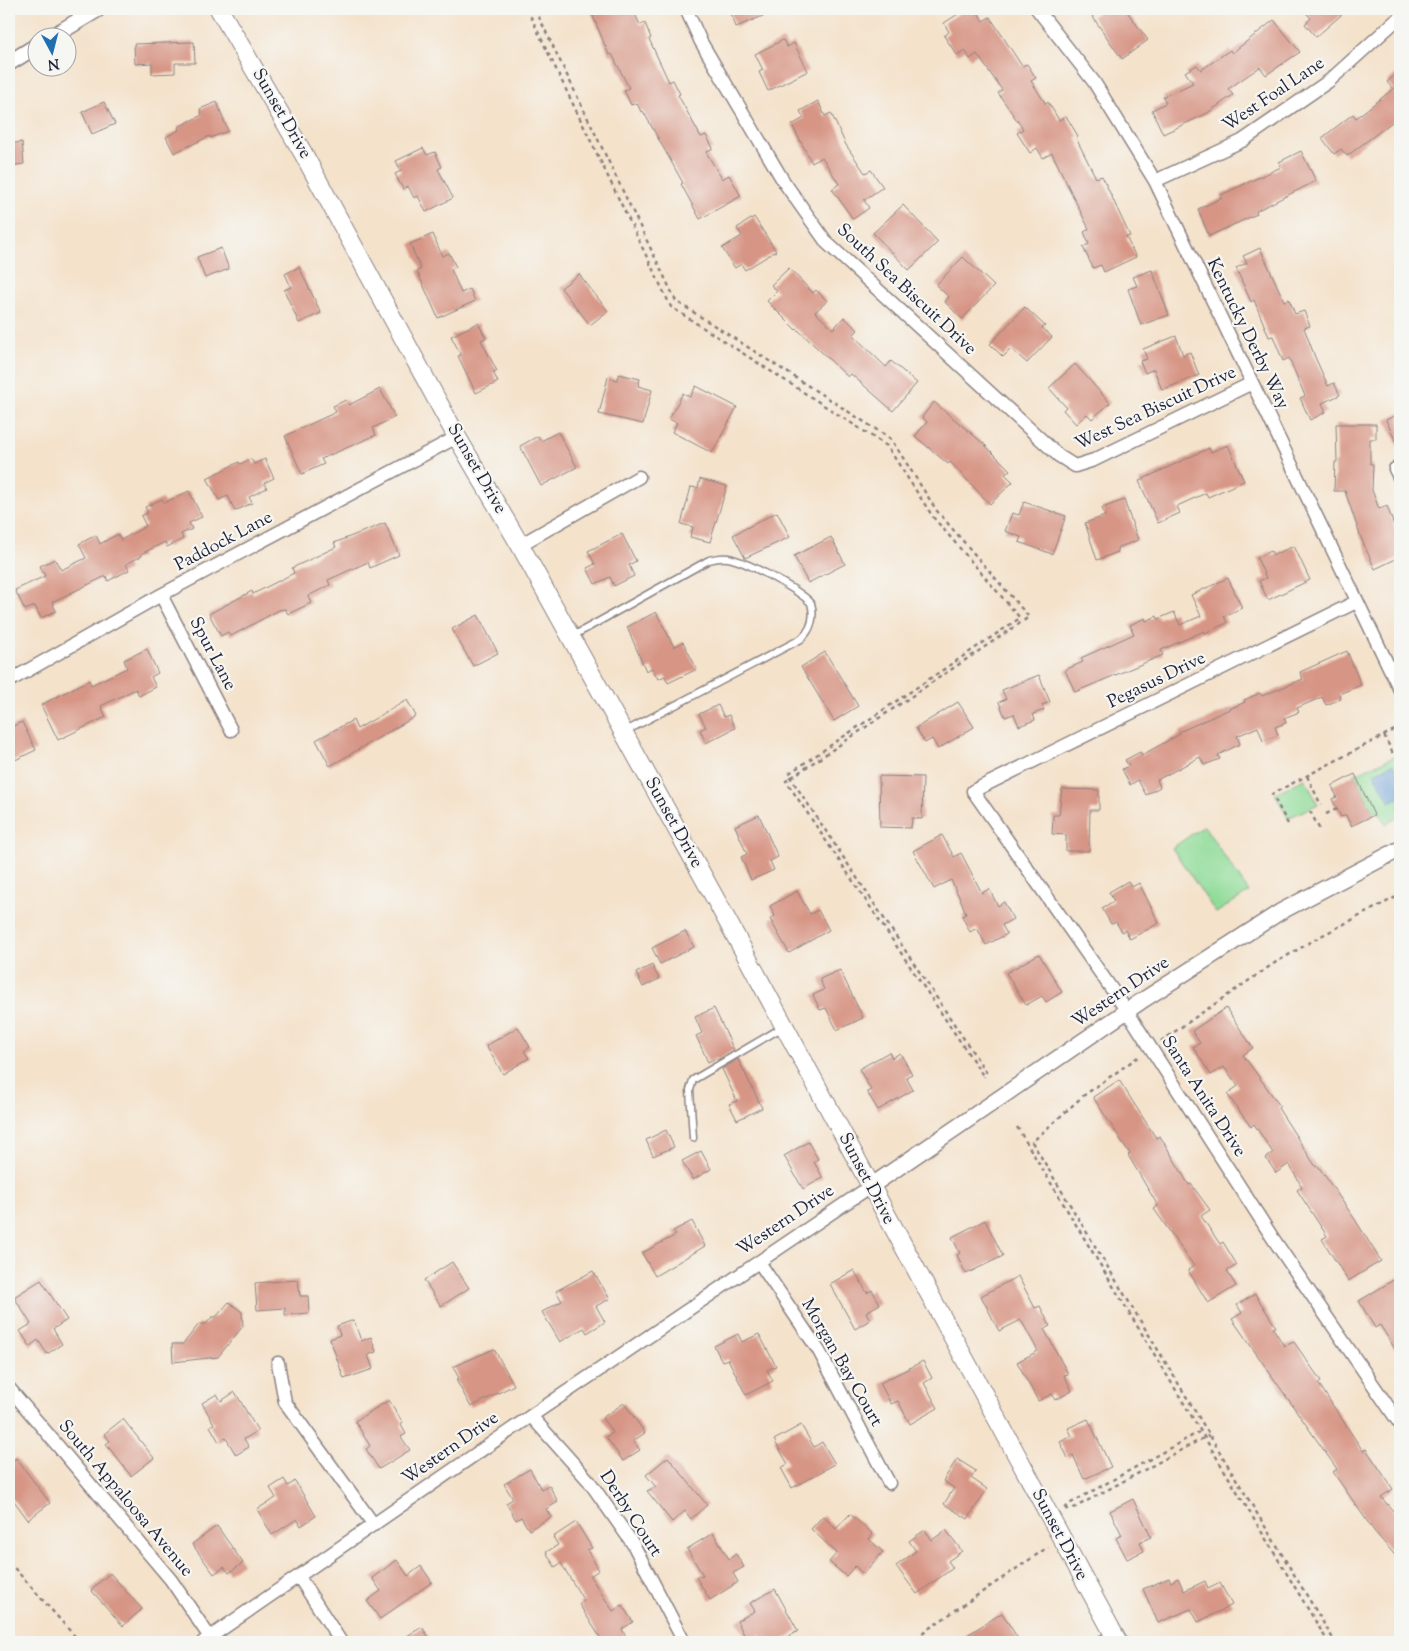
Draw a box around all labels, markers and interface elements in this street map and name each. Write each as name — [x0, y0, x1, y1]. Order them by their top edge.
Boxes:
north arrow — [28, 28, 78, 78]
street label: West Foal Lane — [1218, 51, 1330, 139]
text: N — [47, 52, 60, 74]
street label: Sunset Drive — [245, 64, 317, 164]
street label: South Sea Biscuit Drive — [830, 218, 982, 362]
street label: Kentucky Derby Way — [1199, 254, 1295, 414]
street label: West Sea Biscuit Drive — [1071, 360, 1241, 458]
street label: Sunset Drive — [440, 419, 512, 519]
street label: Paddock Lane — [170, 505, 278, 579]
street label: Spur Lane — [182, 613, 242, 695]
street label: Pegasus Drive — [1103, 646, 1211, 716]
street label: Sunset Drive — [637, 773, 709, 873]
street label: Western Drive — [1067, 951, 1175, 1035]
street label: Santa Anita Drive — [1154, 1031, 1252, 1163]
street label: Sunset Drive — [831, 1129, 901, 1229]
street label: Western Drive — [732, 1179, 840, 1263]
street label: Morgan Bay Court — [794, 1294, 888, 1432]
street label: Western Drive — [397, 1406, 505, 1492]
street label: South Appaloosa Avenue — [51, 1415, 199, 1583]
street label: Derby Court — [592, 1466, 668, 1562]
street label: Sunset Drive — [1024, 1485, 1094, 1585]

